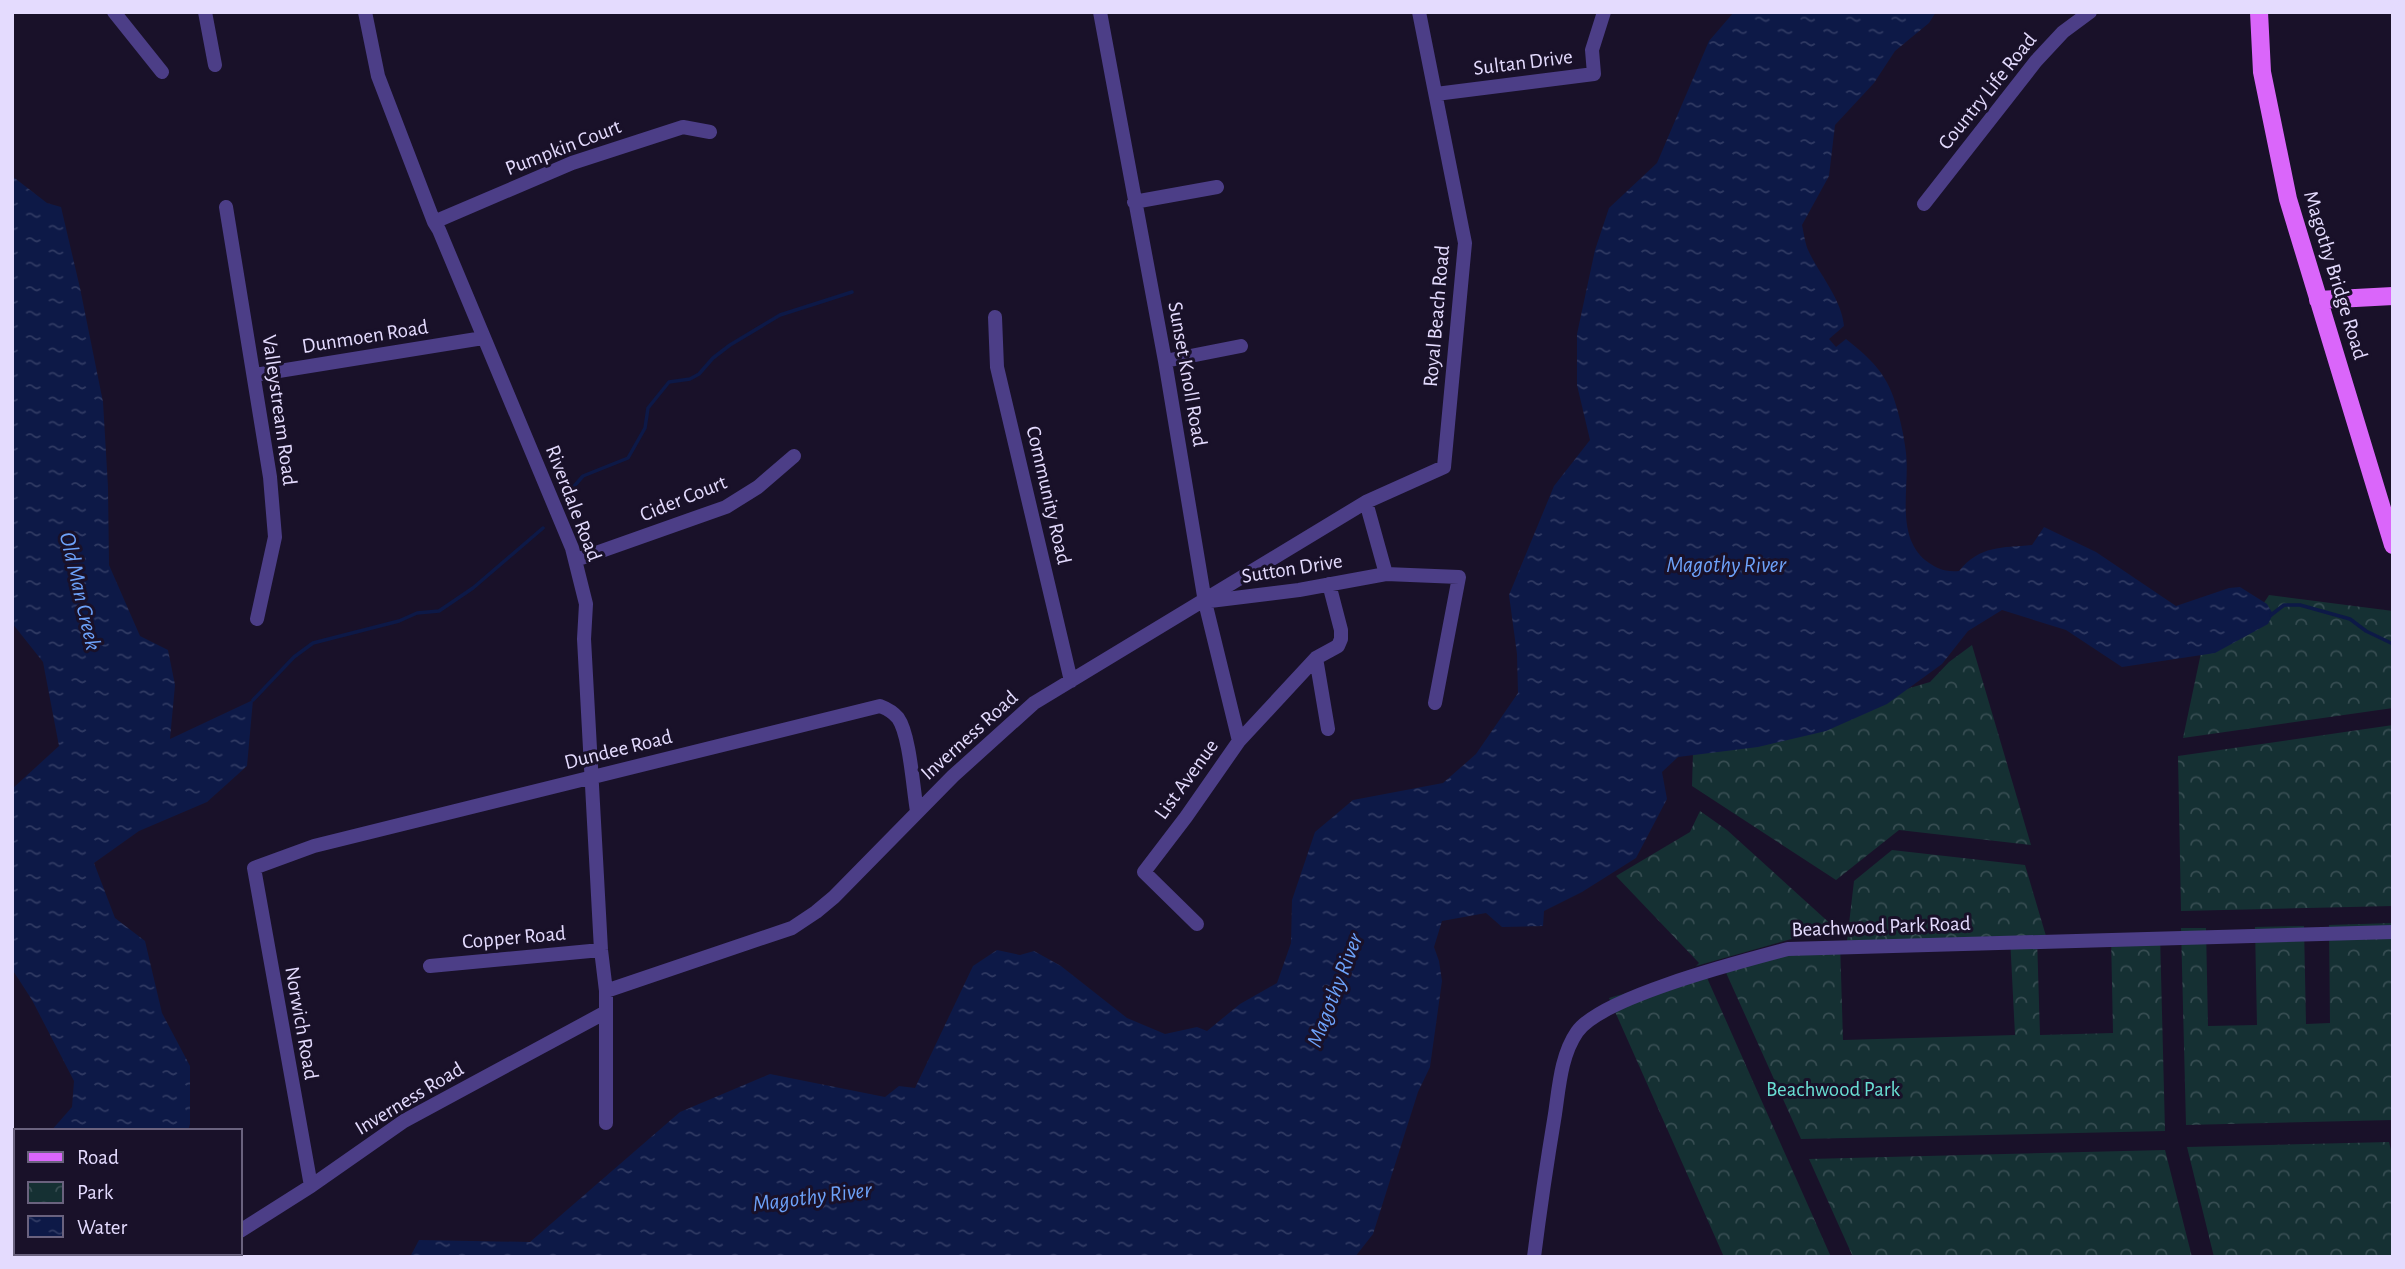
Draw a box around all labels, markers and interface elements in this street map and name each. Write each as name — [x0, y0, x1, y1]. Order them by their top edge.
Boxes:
street label: Country Life Road — [1934, 29, 2041, 154]
street label: Sultan Drive — [1472, 46, 1574, 79]
street label: Pumpkin Court — [502, 116, 624, 179]
street label: Magothy Bridge Road — [2300, 188, 2371, 362]
street label: Royal Beach Road — [1420, 244, 1453, 388]
street label: Sunset Knoll Road — [1164, 300, 1211, 448]
street label: Dunmoen Road — [300, 316, 430, 357]
street label: Valleystream Road — [259, 333, 300, 487]
street label: Community Road — [1022, 424, 1075, 566]
street label: Riverdale Road — [542, 442, 605, 564]
street label: Cider Court — [637, 471, 730, 525]
water label: Old Man Creek — [55, 530, 104, 653]
street label: Sutton Drive — [1240, 550, 1344, 587]
water label: Magothy River — [1666, 554, 1786, 577]
street label: Inverness Road — [917, 687, 1022, 784]
street label: Dundee Road — [562, 726, 674, 773]
street label: List Avenue — [1151, 736, 1222, 823]
street label: Beachwood Park Road — [1791, 913, 1971, 940]
street label: Copper Road — [461, 923, 567, 952]
water label: Magothy River — [1303, 930, 1368, 1051]
street label: Norwich Road — [281, 965, 322, 1081]
street label: Inverness Road — [351, 1058, 467, 1139]
park label: Beachwood Park — [1766, 1079, 1900, 1100]
legend — [14, 1129, 242, 1255]
text: Road — [77, 1147, 119, 1168]
water label: Magothy River — [751, 1179, 874, 1216]
text: Park — [77, 1182, 114, 1203]
text: Water — [77, 1217, 127, 1238]

